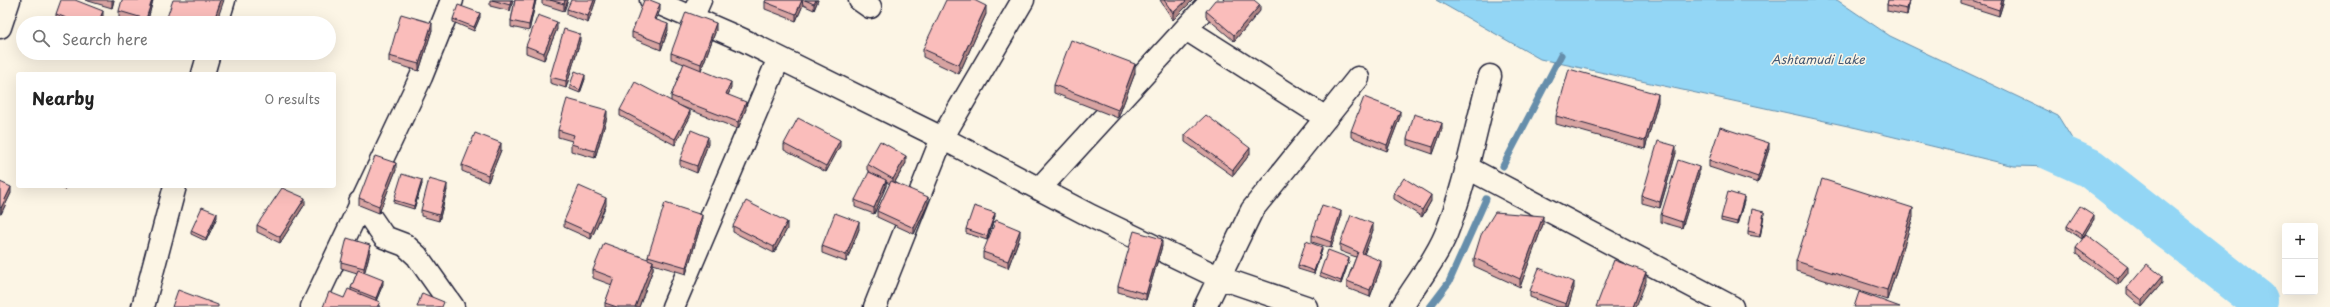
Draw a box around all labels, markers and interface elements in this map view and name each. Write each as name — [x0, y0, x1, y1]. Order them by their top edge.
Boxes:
search box — [16, 16, 336, 60]
icon: search — [30, 27, 52, 49]
text: Search here — [62, 27, 148, 50]
water label: Ashtamudi Lake — [1771, 50, 1865, 68]
text: Nearby — [32, 85, 94, 111]
text: 0 results — [265, 89, 320, 108]
map controls — [2282, 223, 2318, 295]
button: + — [2282, 223, 2318, 259]
button: − — [2282, 259, 2318, 295]

